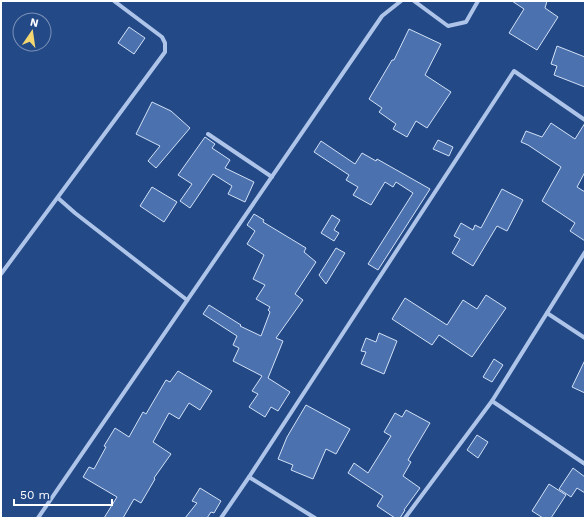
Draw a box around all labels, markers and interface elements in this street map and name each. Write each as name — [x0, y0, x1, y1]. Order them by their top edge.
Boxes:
north arrow — [12, 12, 52, 52]
text: N — [29, 15, 40, 30]
scale bar — [14, 481, 112, 507]
text: 50 m — [20, 488, 50, 502]

